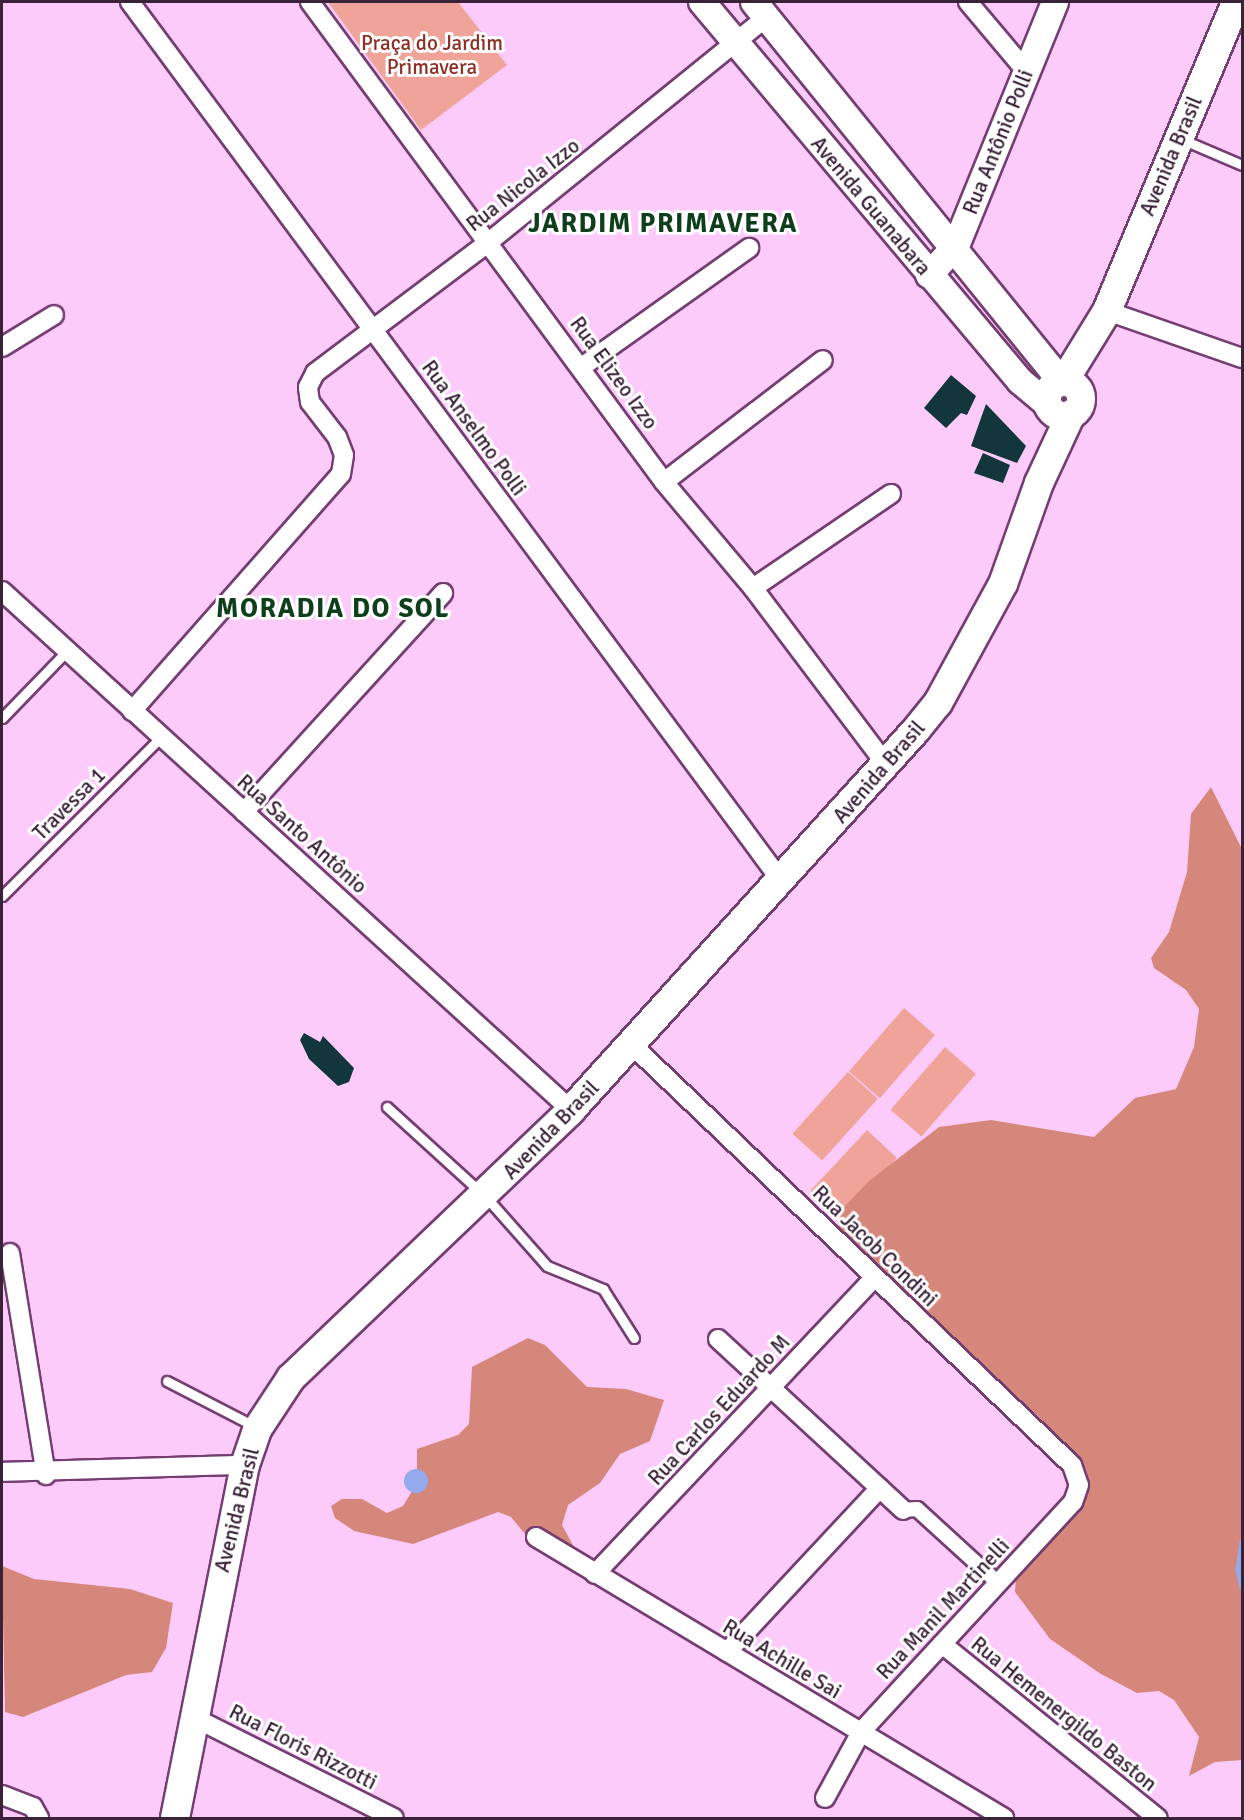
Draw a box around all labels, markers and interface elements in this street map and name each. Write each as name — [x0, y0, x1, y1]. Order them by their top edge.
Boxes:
park label: Praça do Jardim Primavera — [361, 30, 503, 80]
street label: Rua Antônio Polli — [957, 66, 1039, 218]
street label: Avenida Brasil — [1134, 92, 1208, 220]
street label: Avenida Guanabara — [806, 131, 936, 281]
street label: Rua Nicola Izzo — [461, 133, 585, 237]
district label: JARDIM PRIMAVERA — [528, 208, 798, 240]
street label: Rua Elizeo Izzo — [565, 312, 663, 434]
street label: Rua Anselmo Polli — [416, 355, 532, 501]
district label: MORADIA DO SOL — [216, 593, 450, 625]
street label: Avenida Brasil — [828, 716, 930, 828]
street label: Travessa 1 — [28, 763, 110, 845]
street label: Rua Santo Antônio — [232, 769, 372, 899]
street label: Avenida Brasil — [498, 1075, 604, 1185]
street label: Rua Jacob Condini — [807, 1180, 943, 1312]
street label: Rua Carlos Eduardo M — [643, 1330, 795, 1490]
street label: Avenida Brasil — [209, 1445, 265, 1575]
street label: Rua Manil Martinelli — [871, 1533, 1015, 1685]
street label: Rua Achille Sai — [718, 1614, 846, 1704]
street label: Rua Hemenergildo Baston — [966, 1631, 1162, 1797]
street label: Rua Floris Rizzotti — [225, 1699, 381, 1795]

